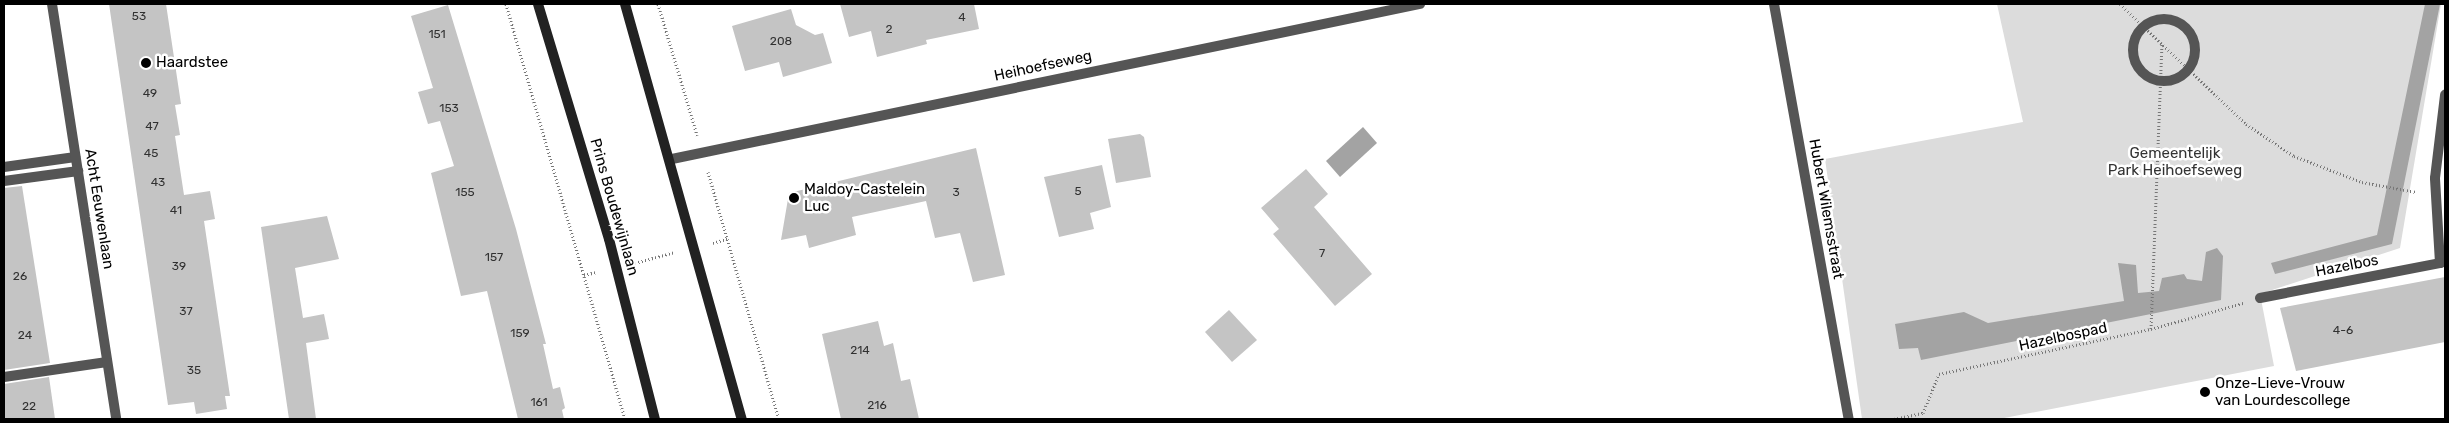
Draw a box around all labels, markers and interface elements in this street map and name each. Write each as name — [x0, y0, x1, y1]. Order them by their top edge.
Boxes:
house number: 53 — [132, 10, 146, 24]
house number: 4 — [958, 11, 966, 25]
house number: 2 — [885, 23, 893, 37]
house number: 151 — [428, 28, 446, 42]
house number: 208 — [770, 35, 792, 49]
street label: Heihoefseweg — [992, 47, 1094, 85]
place label: Haardstee — [156, 54, 228, 72]
marker: Haardstee — [140, 57, 152, 69]
house number: 49 — [143, 87, 157, 101]
house number: 153 — [439, 102, 459, 116]
house number: 47 — [145, 120, 159, 134]
street label: Prins Boudewijnlaan — [586, 136, 642, 278]
street label: Hubert Wilemsstraat — [1805, 137, 1847, 281]
park label: Gemeentelijk Park Heihoefseweg — [2108, 144, 2242, 179]
street label: Acht Eeuwenlaan — [81, 147, 117, 271]
house number: 45 — [144, 147, 158, 161]
house number: 43 — [151, 176, 165, 190]
place label: Maldoy-Castelein Luc — [804, 180, 925, 215]
house number: 5 — [1074, 185, 1082, 199]
house number: 155 — [455, 186, 475, 200]
house number: 3 — [952, 186, 960, 200]
marker: Maldoy-Castelein Luc — [788, 192, 800, 204]
house number: 41 — [170, 204, 182, 218]
house number: 7 — [1319, 247, 1325, 261]
house number: 157 — [485, 251, 503, 265]
street label: Hazelbos — [2314, 251, 2380, 281]
house number: 39 — [172, 260, 186, 274]
house number: 26 — [13, 270, 27, 284]
house number: 37 — [179, 305, 193, 319]
street label: Hazelbospad — [2017, 319, 2109, 355]
house number: 4-6 — [2333, 324, 2353, 338]
house number: 159 — [510, 327, 530, 341]
house number: 24 — [18, 329, 32, 343]
house number: 214 — [850, 344, 870, 358]
house number: 35 — [187, 364, 201, 378]
place label: Onze-Lieve-Vrouw van Lourdescollege — [2215, 374, 2350, 409]
marker: Onze-Lieve-Vrouw van Lourdescollege — [2199, 386, 2211, 398]
house number: 161 — [530, 396, 548, 410]
house number: 216 — [867, 399, 887, 413]
house number: 22 — [22, 400, 36, 414]

